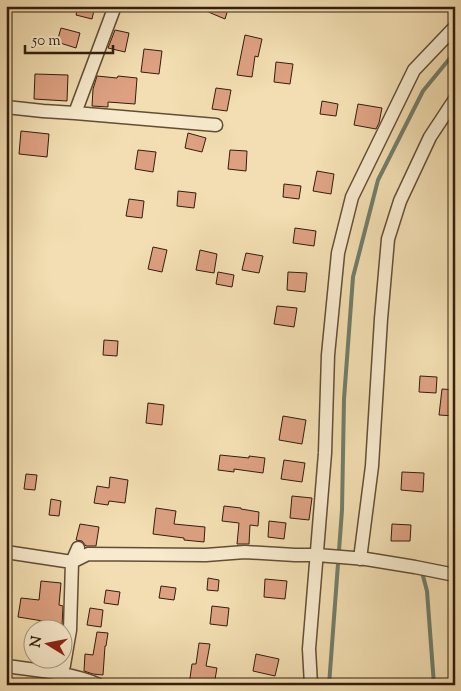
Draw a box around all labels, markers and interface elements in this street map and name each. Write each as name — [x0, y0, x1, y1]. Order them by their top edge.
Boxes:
scale bar — [25, 22, 112, 54]
text: 50 m — [31, 31, 61, 52]
north arrow — [22, 618, 72, 668]
text: N — [26, 635, 48, 649]

